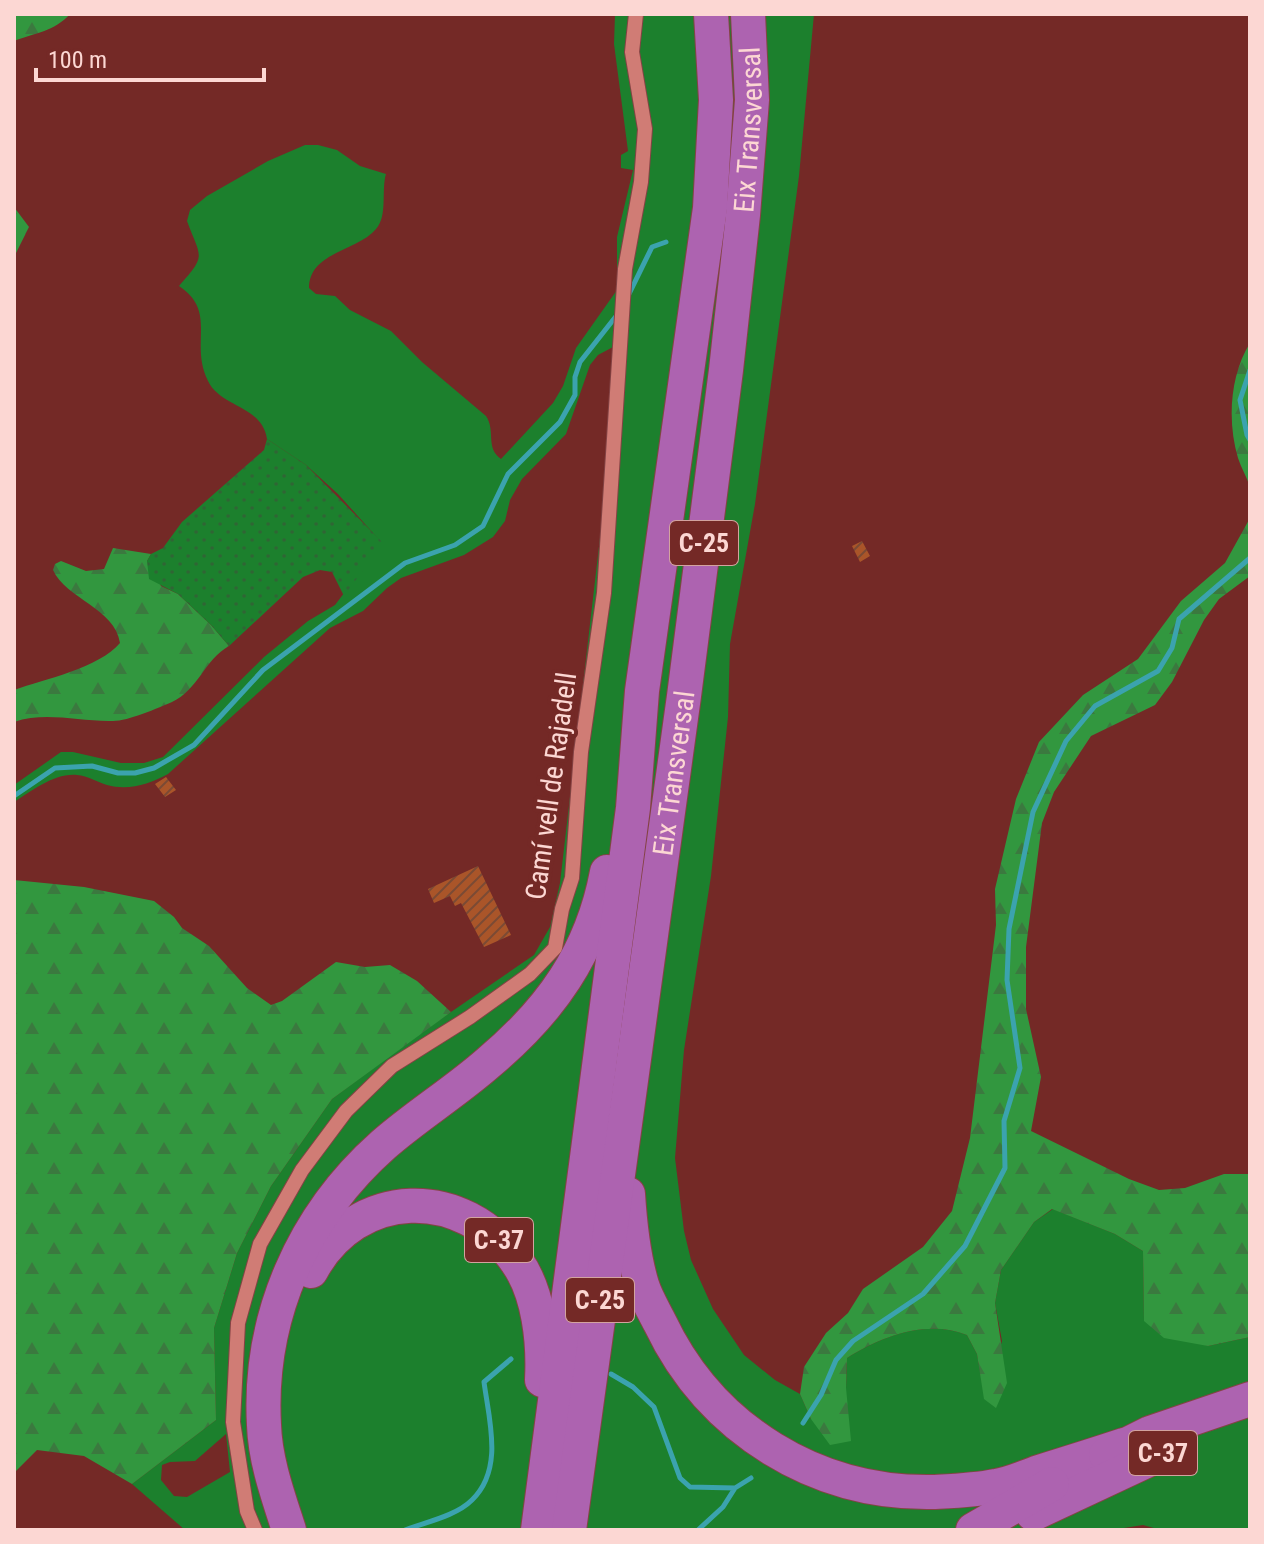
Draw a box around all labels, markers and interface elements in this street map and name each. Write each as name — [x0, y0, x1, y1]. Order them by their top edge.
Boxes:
scale bar — [36, 32, 264, 82]
text: 100 m — [48, 46, 107, 74]
street label: Eix Transversal — [727, 46, 769, 214]
road number: C-25 — [670, 521, 738, 565]
street label: Camí vell de Rajadell — [519, 670, 583, 902]
street label: Eix Transversal — [646, 689, 701, 858]
road number: C-37 — [465, 1218, 533, 1262]
road number: C-25 — [566, 1278, 634, 1322]
road number: C-37 — [1129, 1431, 1197, 1475]

